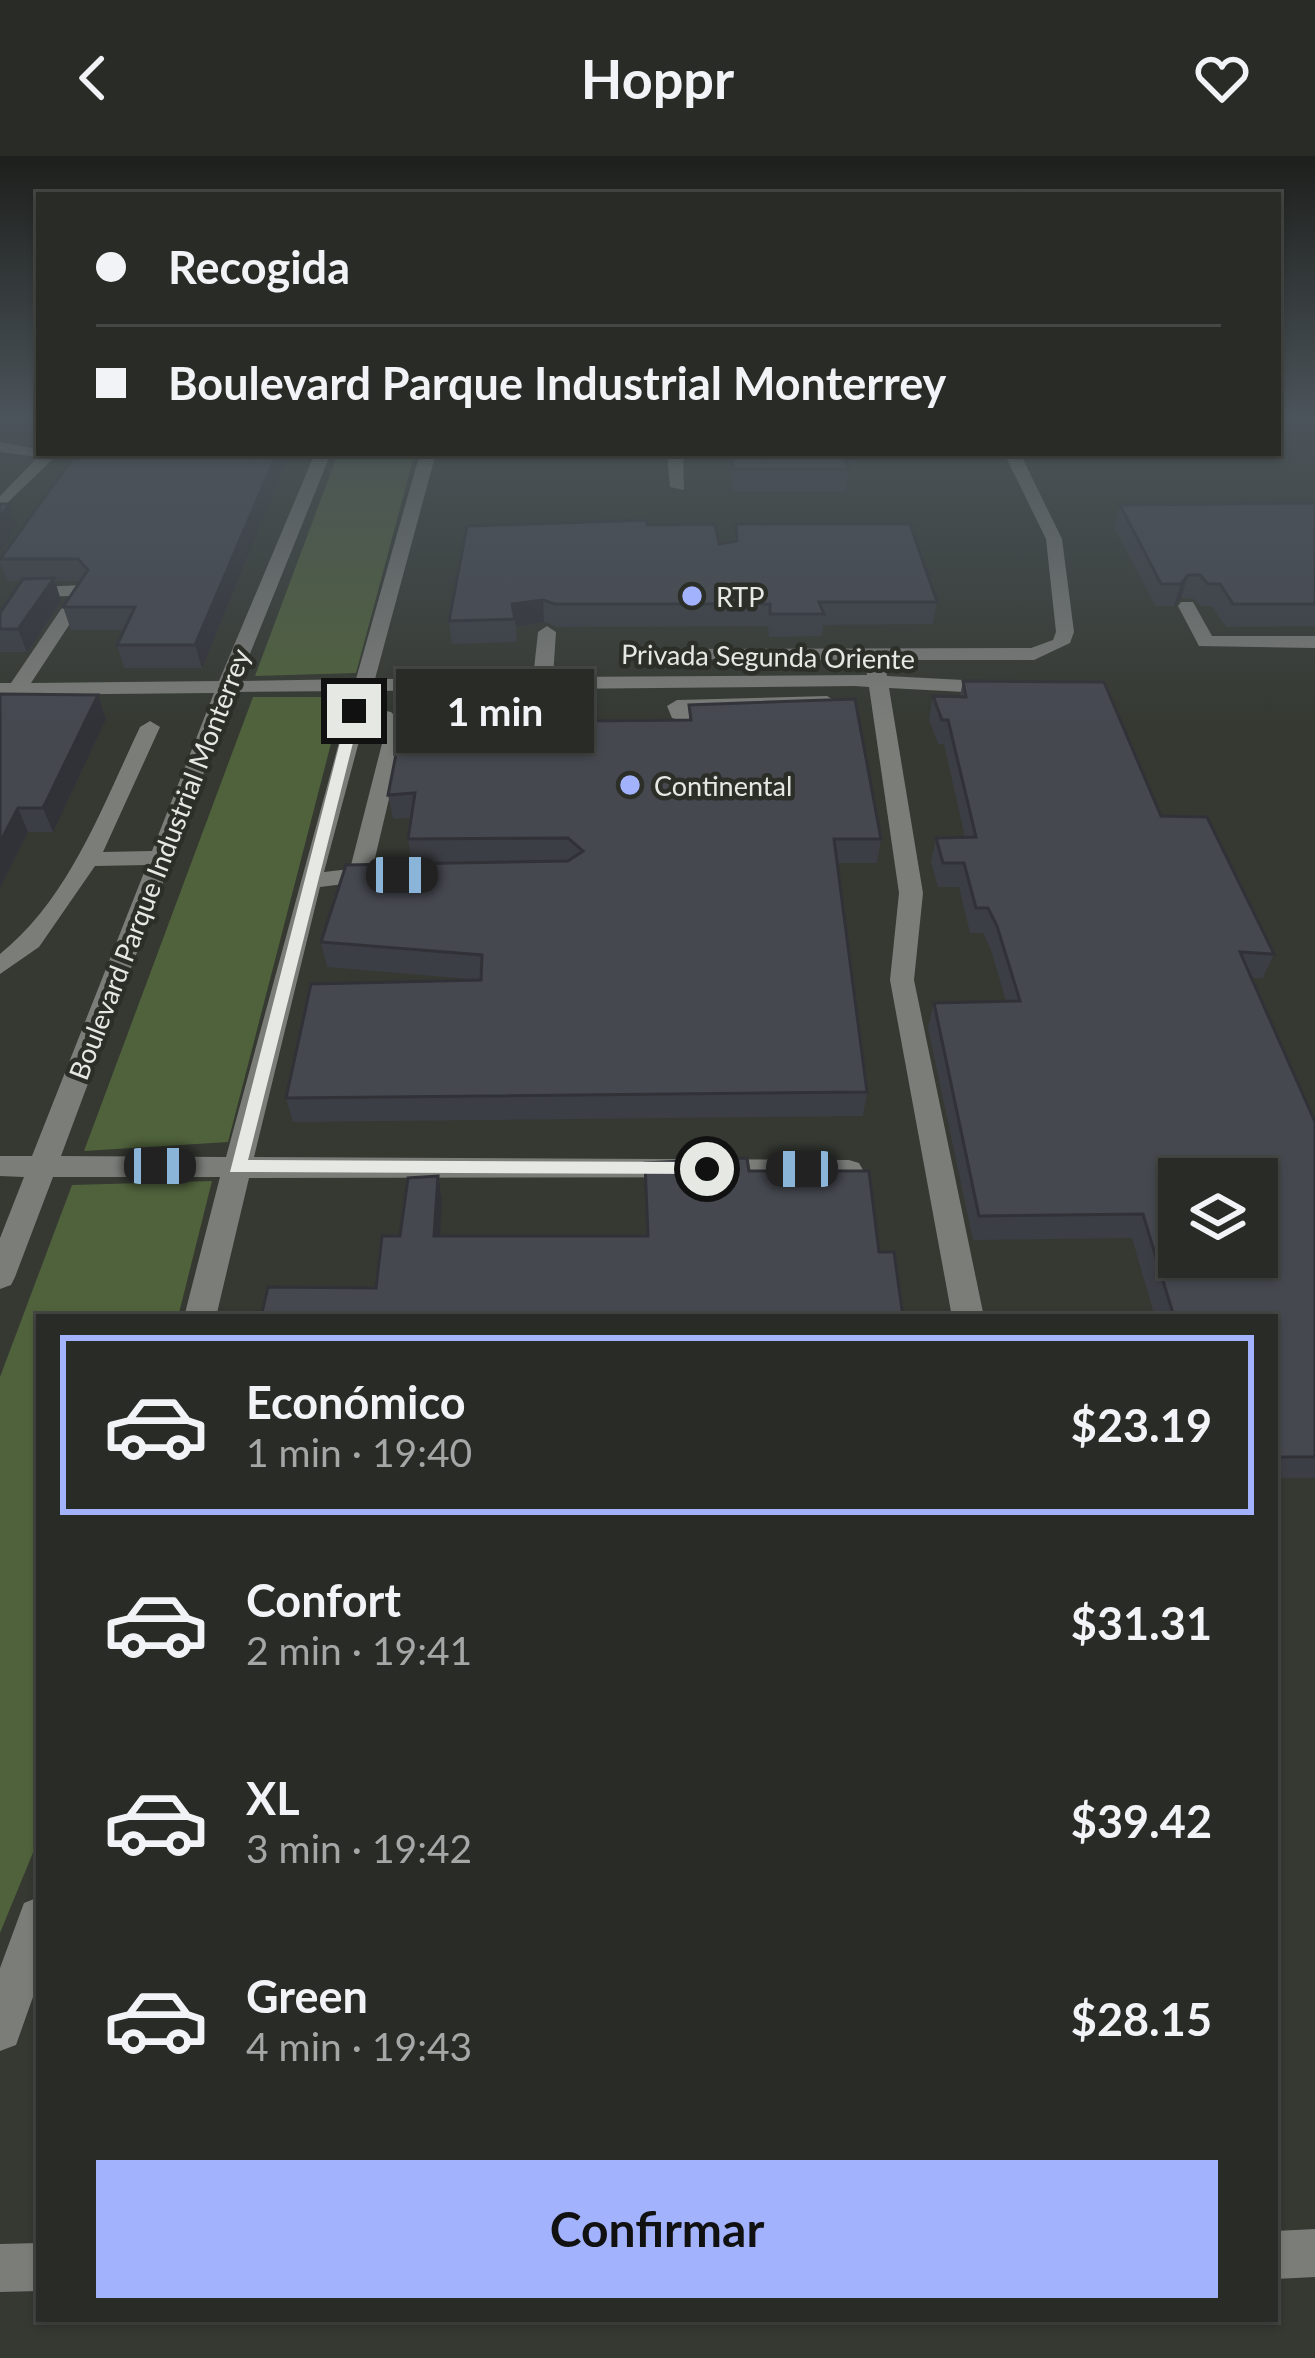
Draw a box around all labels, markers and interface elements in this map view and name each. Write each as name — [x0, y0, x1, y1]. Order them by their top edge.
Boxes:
icon: back — [60, 45, 126, 111]
icon: heart — [1189, 45, 1255, 111]
text: Hoppr — [581, 46, 734, 111]
text: Recogida — [168, 240, 350, 294]
text: Boulevard Parque Industrial Monterrey — [168, 356, 946, 410]
place label: RTP — [716, 580, 764, 613]
marker: RTP — [679, 583, 705, 609]
street label: Privada Segunda Oriente — [621, 637, 915, 675]
street label: Boulevard Parque Industrial Monterrey — [61, 644, 257, 1084]
callout: 1 min — [396, 669, 594, 753]
route end — [327, 684, 381, 738]
text: 1 min — [447, 688, 543, 734]
place label: Continental — [654, 769, 792, 802]
marker: Continental — [617, 772, 643, 798]
car — [366, 857, 438, 893]
route start — [680, 1142, 734, 1196]
car — [124, 1148, 196, 1184]
car — [766, 1151, 838, 1187]
map controls — [1158, 1158, 1278, 1278]
button: layers — [1158, 1158, 1278, 1278]
icon: car — [102, 1371, 210, 1479]
text: Económico — [246, 1375, 466, 1429]
text: $23.19 — [1071, 1398, 1212, 1452]
text: 1 min · 19:40 — [246, 1429, 472, 1475]
icon: car — [102, 1569, 210, 1677]
text: Confort — [246, 1573, 401, 1627]
text: $31.31 — [1071, 1596, 1212, 1650]
text: 2 min · 19:41 — [246, 1627, 472, 1673]
icon: car — [102, 1767, 210, 1875]
text: XL — [246, 1771, 300, 1825]
text: $39.42 — [1071, 1794, 1212, 1848]
text: 3 min · 19:42 — [246, 1825, 472, 1871]
icon: car — [102, 1965, 210, 2073]
text: Green — [246, 1969, 368, 2023]
text: $28.15 — [1071, 1992, 1212, 2046]
text: 4 min · 19:43 — [246, 2023, 472, 2069]
button: Confirmar — [96, 2160, 1218, 2298]

